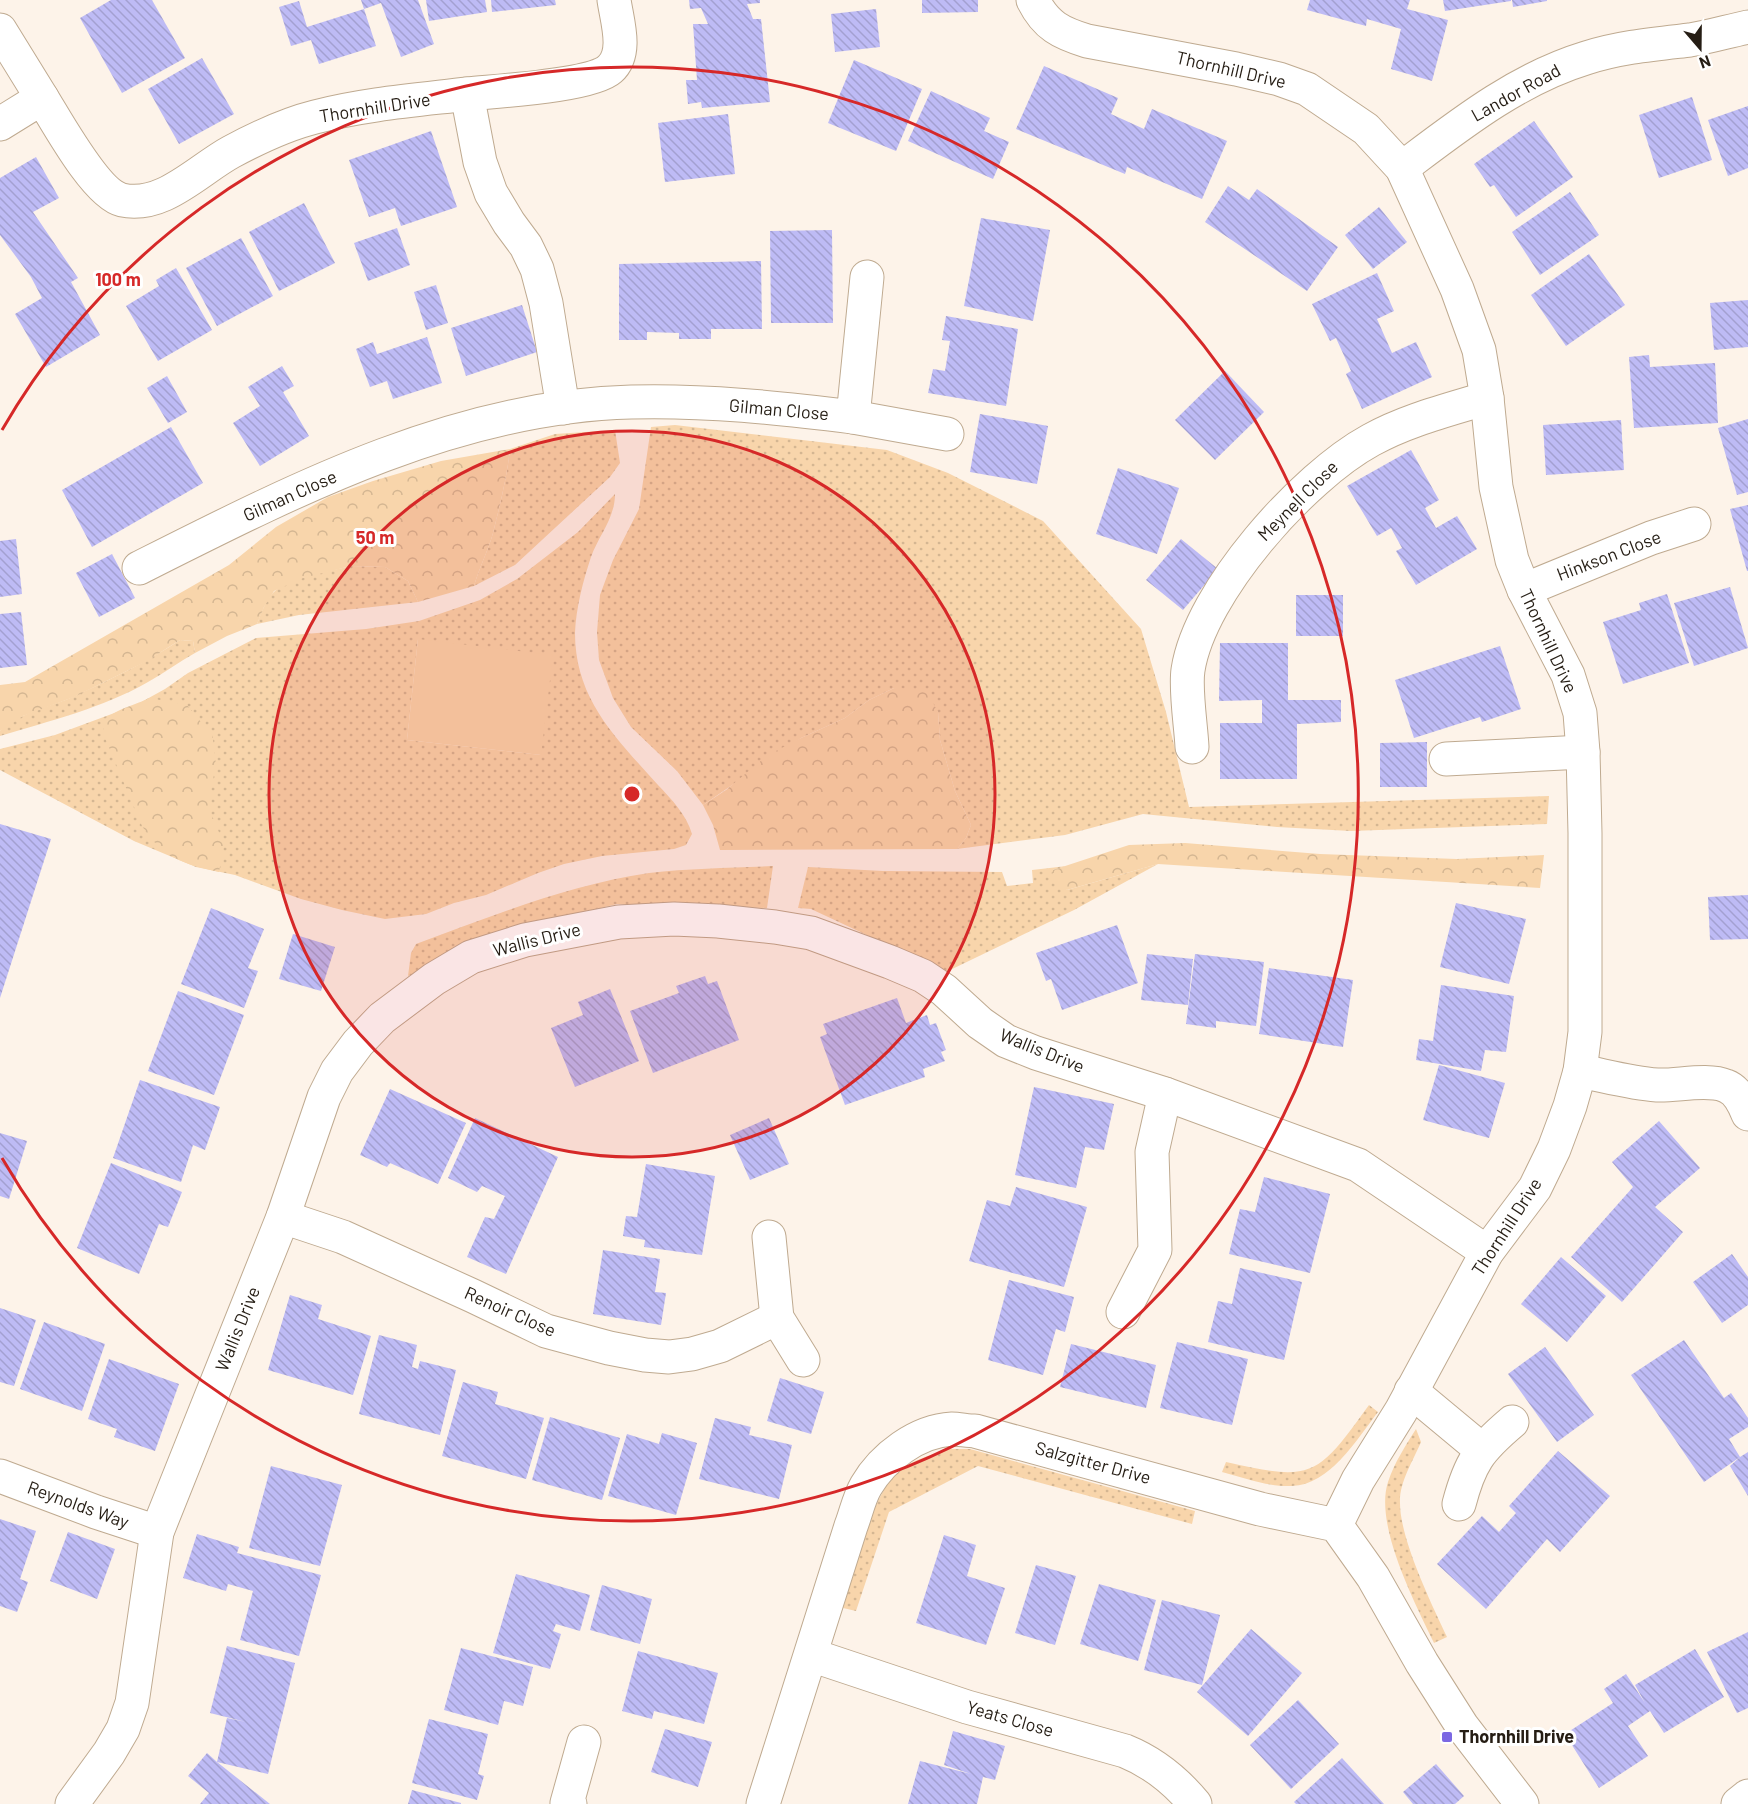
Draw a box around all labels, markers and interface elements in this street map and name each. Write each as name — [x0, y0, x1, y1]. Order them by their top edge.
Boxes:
north arrow — [1670, 18, 1730, 78]
street label: Thornhill Drive — [1174, 46, 1288, 92]
text: N — [1697, 52, 1714, 73]
street label: Landor Road — [1467, 59, 1564, 126]
street label: Thornhill Drive — [318, 87, 432, 127]
text: 100 m — [95, 268, 141, 290]
street label: Gilman Close — [728, 394, 830, 424]
street label: Meynell Close — [1252, 455, 1342, 545]
street label: Gilman Close — [239, 465, 340, 526]
street label: Hinkson Close — [1553, 525, 1664, 585]
text: 50 m — [356, 526, 394, 548]
street label: Thornhill Drive — [1515, 585, 1583, 696]
centre of rings — [622, 784, 642, 804]
street label: Wallis Drive — [491, 918, 583, 961]
street label: Wallis Drive — [997, 1023, 1088, 1077]
street label: Thornhill Drive — [1466, 1173, 1546, 1279]
street label: Renoir Close — [461, 1281, 560, 1341]
street label: Wallis Drive — [210, 1283, 264, 1374]
street label: Salzgitter Drive — [1033, 1436, 1153, 1488]
street label: Reynolds Way — [25, 1476, 132, 1533]
street label: Yeats Close — [964, 1695, 1056, 1741]
place label: Thornhill Drive — [1459, 1725, 1574, 1747]
marker: Thornhill Drive — [1440, 1730, 1454, 1744]

